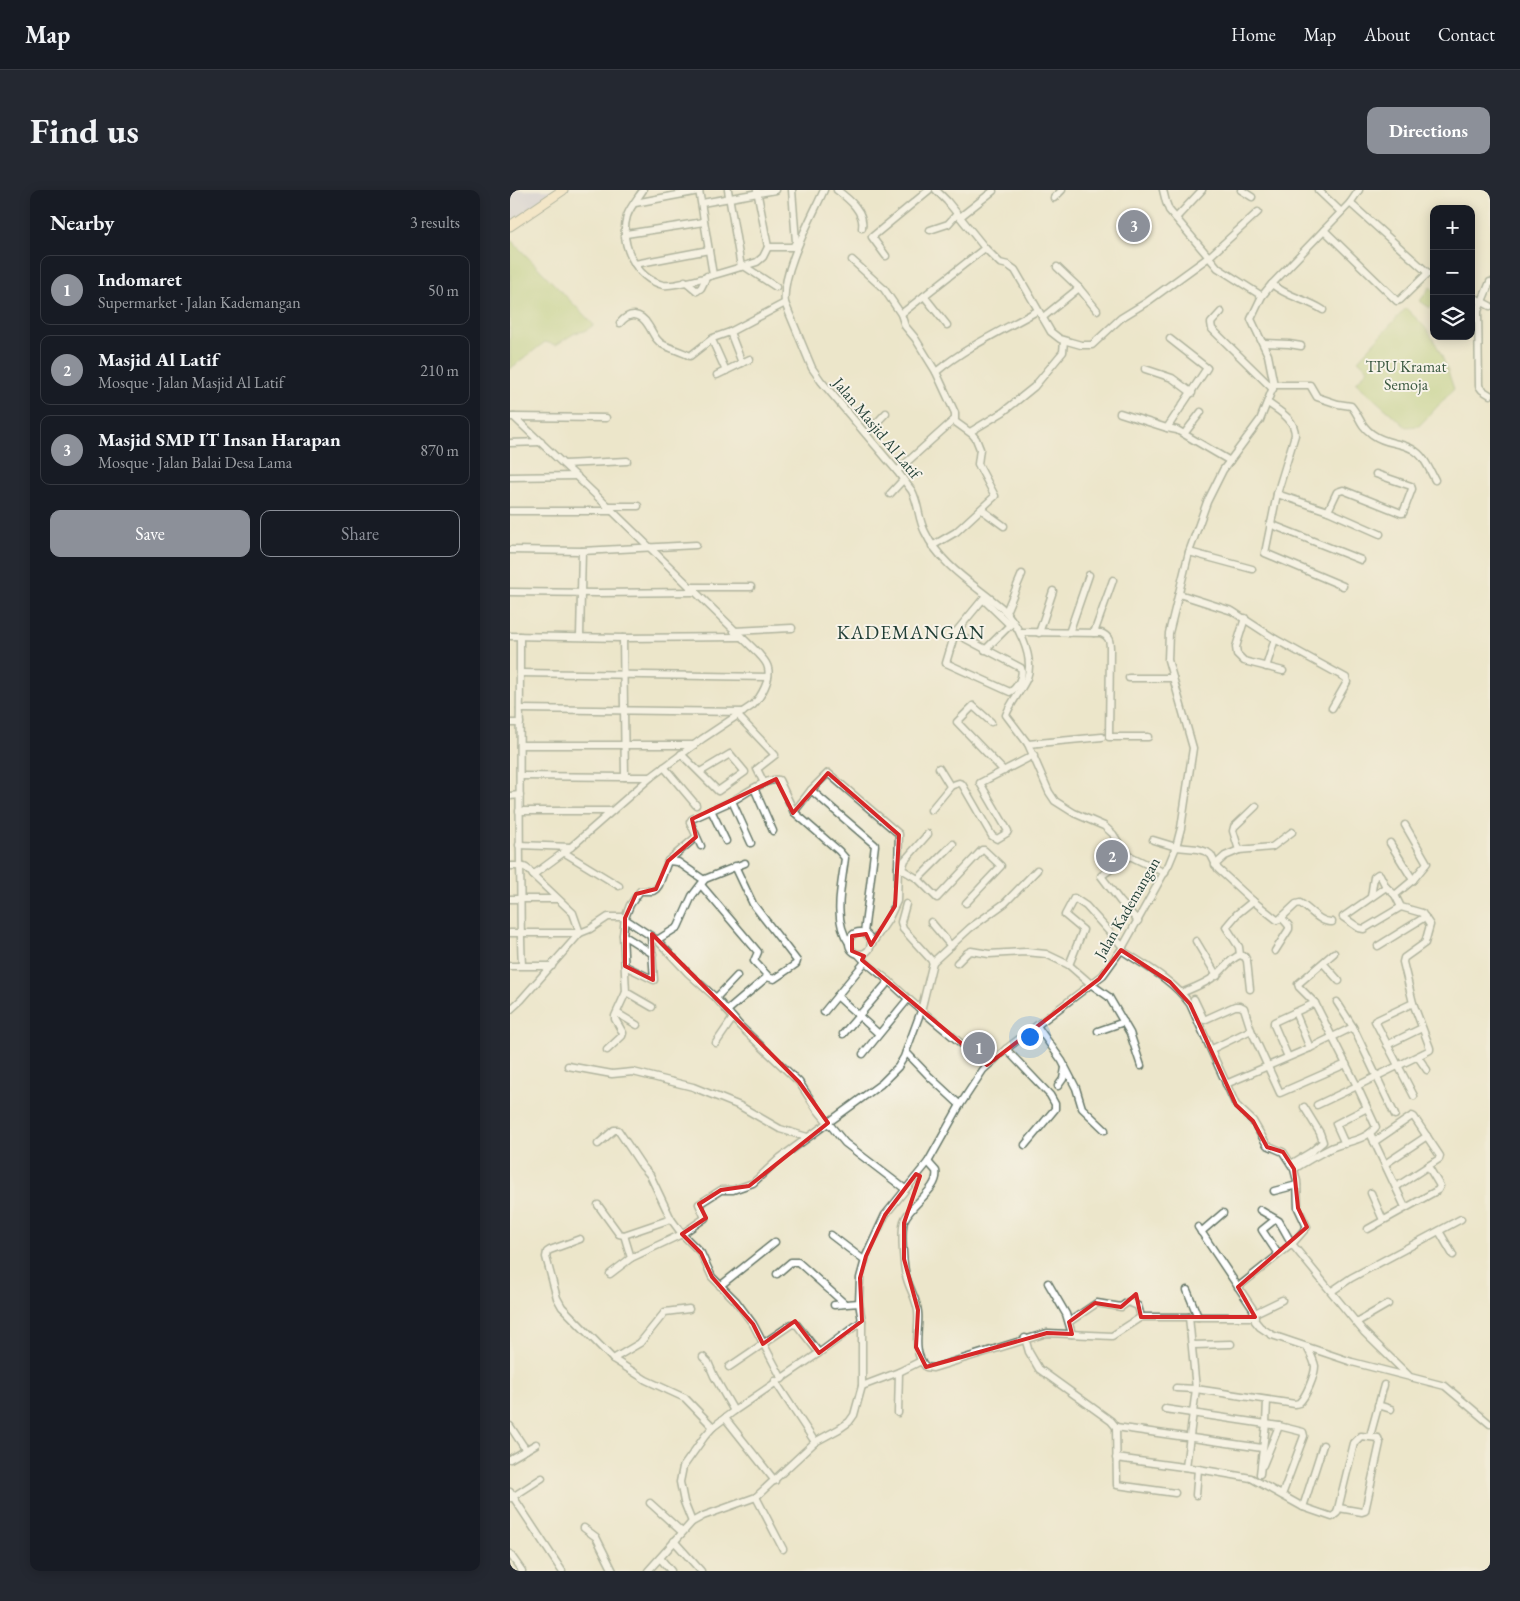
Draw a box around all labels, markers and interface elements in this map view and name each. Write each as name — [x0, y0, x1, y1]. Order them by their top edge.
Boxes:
text: Map — [25, 19, 70, 50]
text: Home — [1231, 23, 1276, 46]
text: Map — [1304, 23, 1336, 46]
text: About — [1364, 23, 1410, 46]
text: Contact — [1438, 23, 1495, 46]
button: Directions — [1367, 107, 1490, 154]
text: Find us — [30, 108, 139, 153]
map controls — [1430, 205, 1475, 340]
button: + — [1430, 205, 1475, 250]
pin: 3 — [1118, 207, 1150, 245]
text: Nearby — [50, 209, 114, 236]
text: 3 results — [410, 212, 460, 233]
button: − — [1430, 250, 1475, 295]
text: Indomaret — [98, 267, 182, 292]
text: 1 — [63, 280, 71, 301]
text: 50 m — [428, 280, 459, 301]
text: Supermarket · Jalan Kademangan — [98, 292, 301, 313]
button: layers — [1430, 295, 1475, 340]
text: Masjid Al Latif — [98, 347, 219, 372]
park label: TPU Kramat Semoja — [1365, 356, 1447, 395]
text: 2 — [63, 360, 71, 381]
text: 210 m — [420, 360, 459, 381]
street label: Jalan Masjid Al Latif — [827, 371, 927, 484]
text: Mosque · Jalan Masjid Al Latif — [98, 372, 284, 393]
text: Masjid SMP IT Insan Harapan — [98, 427, 341, 452]
text: 3 — [63, 440, 71, 461]
text: 870 m — [420, 440, 459, 461]
text: Mosque · Jalan Balai Desa Lama — [98, 452, 292, 473]
button: Save — [50, 510, 250, 557]
button: Share — [260, 510, 460, 557]
district label: KADEMANGAN — [837, 620, 985, 645]
pin: 2 — [1096, 837, 1128, 875]
street label: Jalan Kademangan — [1088, 853, 1165, 965]
your location — [1017, 1024, 1043, 1050]
pin: 1 — [963, 1029, 995, 1067]

